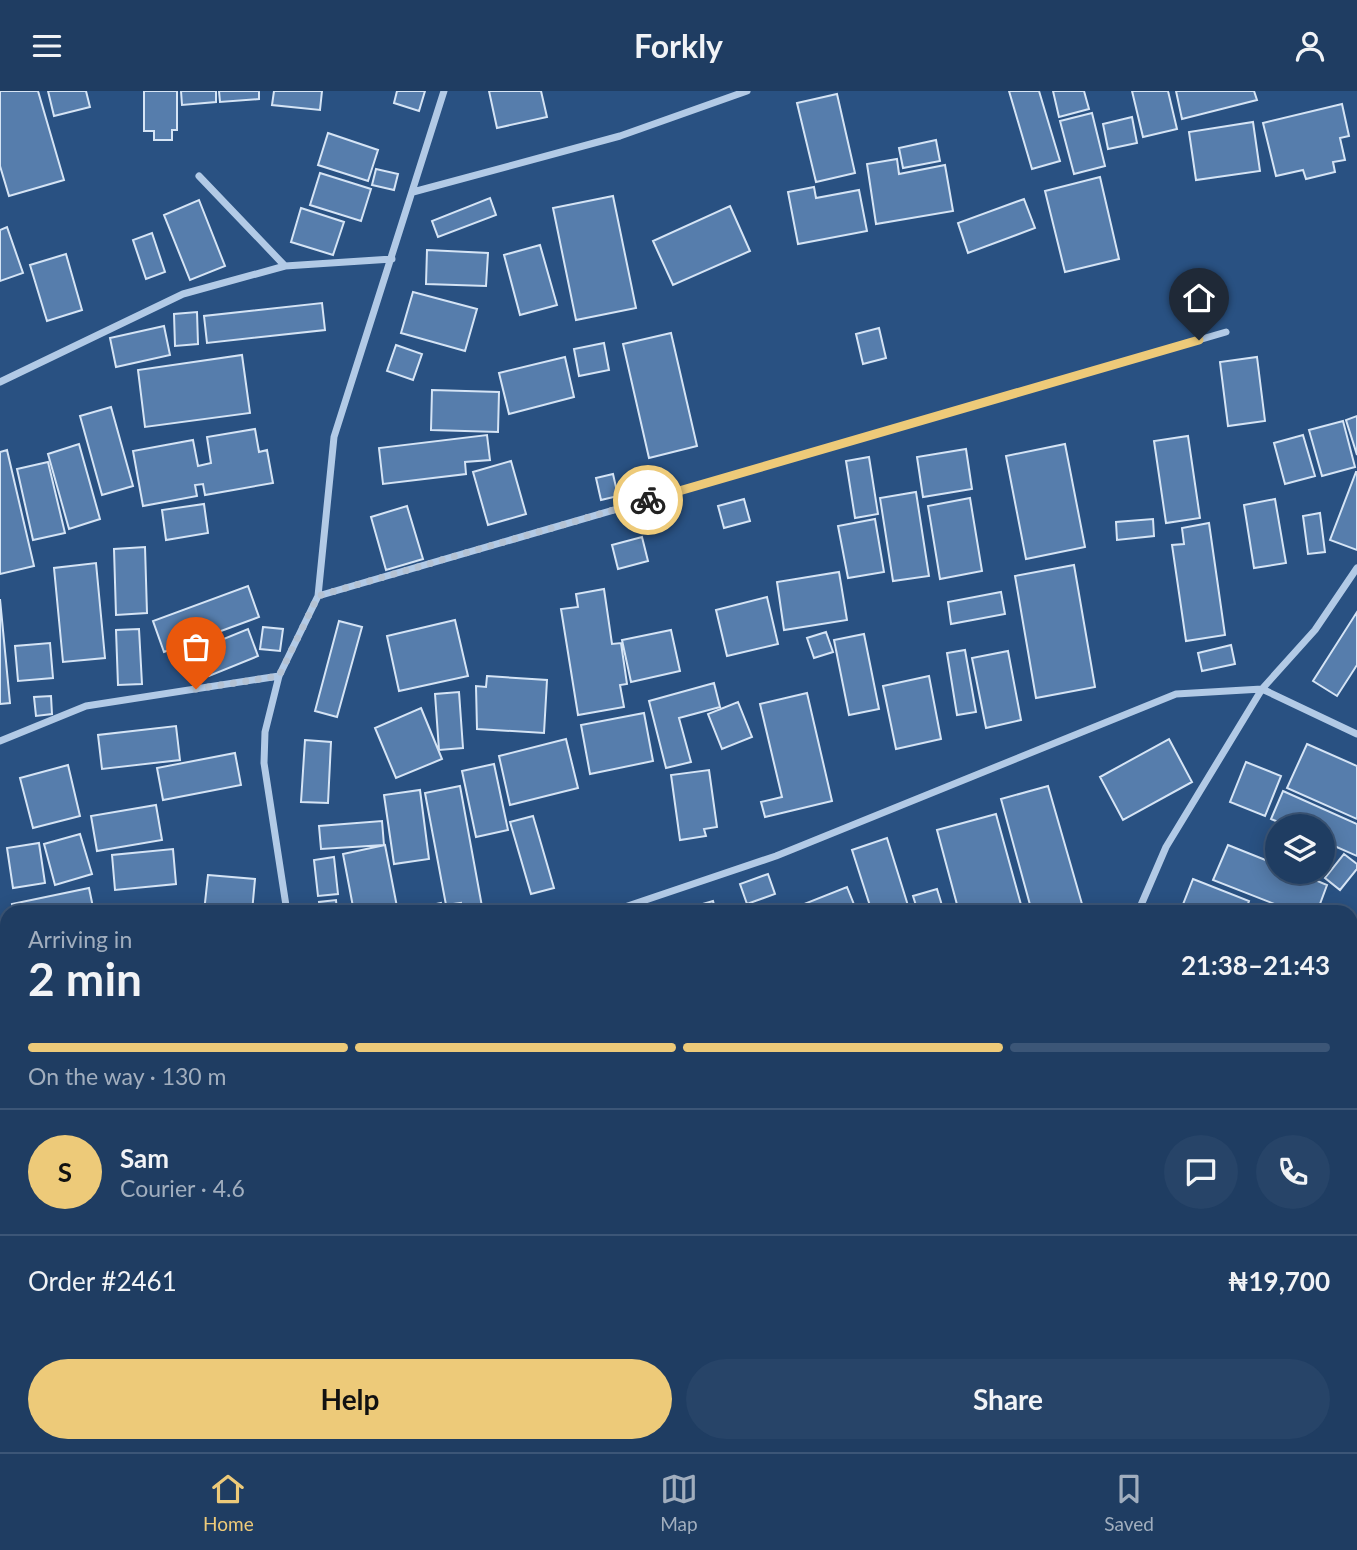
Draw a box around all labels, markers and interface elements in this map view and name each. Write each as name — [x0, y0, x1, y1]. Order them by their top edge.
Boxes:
text: Forkly — [634, 26, 723, 65]
icon: menu — [28, 27, 66, 65]
icon: person — [1291, 27, 1329, 65]
pin — [1169, 268, 1229, 340]
icon: home — [1180, 279, 1218, 317]
courier — [613, 465, 683, 535]
icon: bike — [629, 481, 667, 519]
pin — [166, 617, 226, 689]
icon: bag — [177, 628, 215, 666]
map controls — [1265, 814, 1335, 884]
button: layers — [1265, 814, 1335, 884]
text: Arriving in — [28, 925, 132, 953]
text: 21:38–21:43 — [1181, 949, 1330, 981]
text: 2 min — [28, 951, 142, 1006]
text: On the way · 130 m — [28, 1062, 227, 1090]
button: chat — [1164, 1135, 1238, 1209]
button: phone — [1256, 1135, 1330, 1209]
text: Sam — [120, 1142, 169, 1174]
text: S — [58, 1156, 72, 1188]
text: Courier · 4.6 — [120, 1174, 245, 1202]
text: Order #2461 — [28, 1265, 177, 1297]
text: ₦19,700 — [1228, 1265, 1330, 1297]
button: Help — [28, 1359, 672, 1439]
button: Share — [686, 1359, 1330, 1439]
tab: Home — [203, 1470, 254, 1535]
tab: Map — [660, 1470, 698, 1535]
tab: Saved — [1104, 1470, 1154, 1535]

